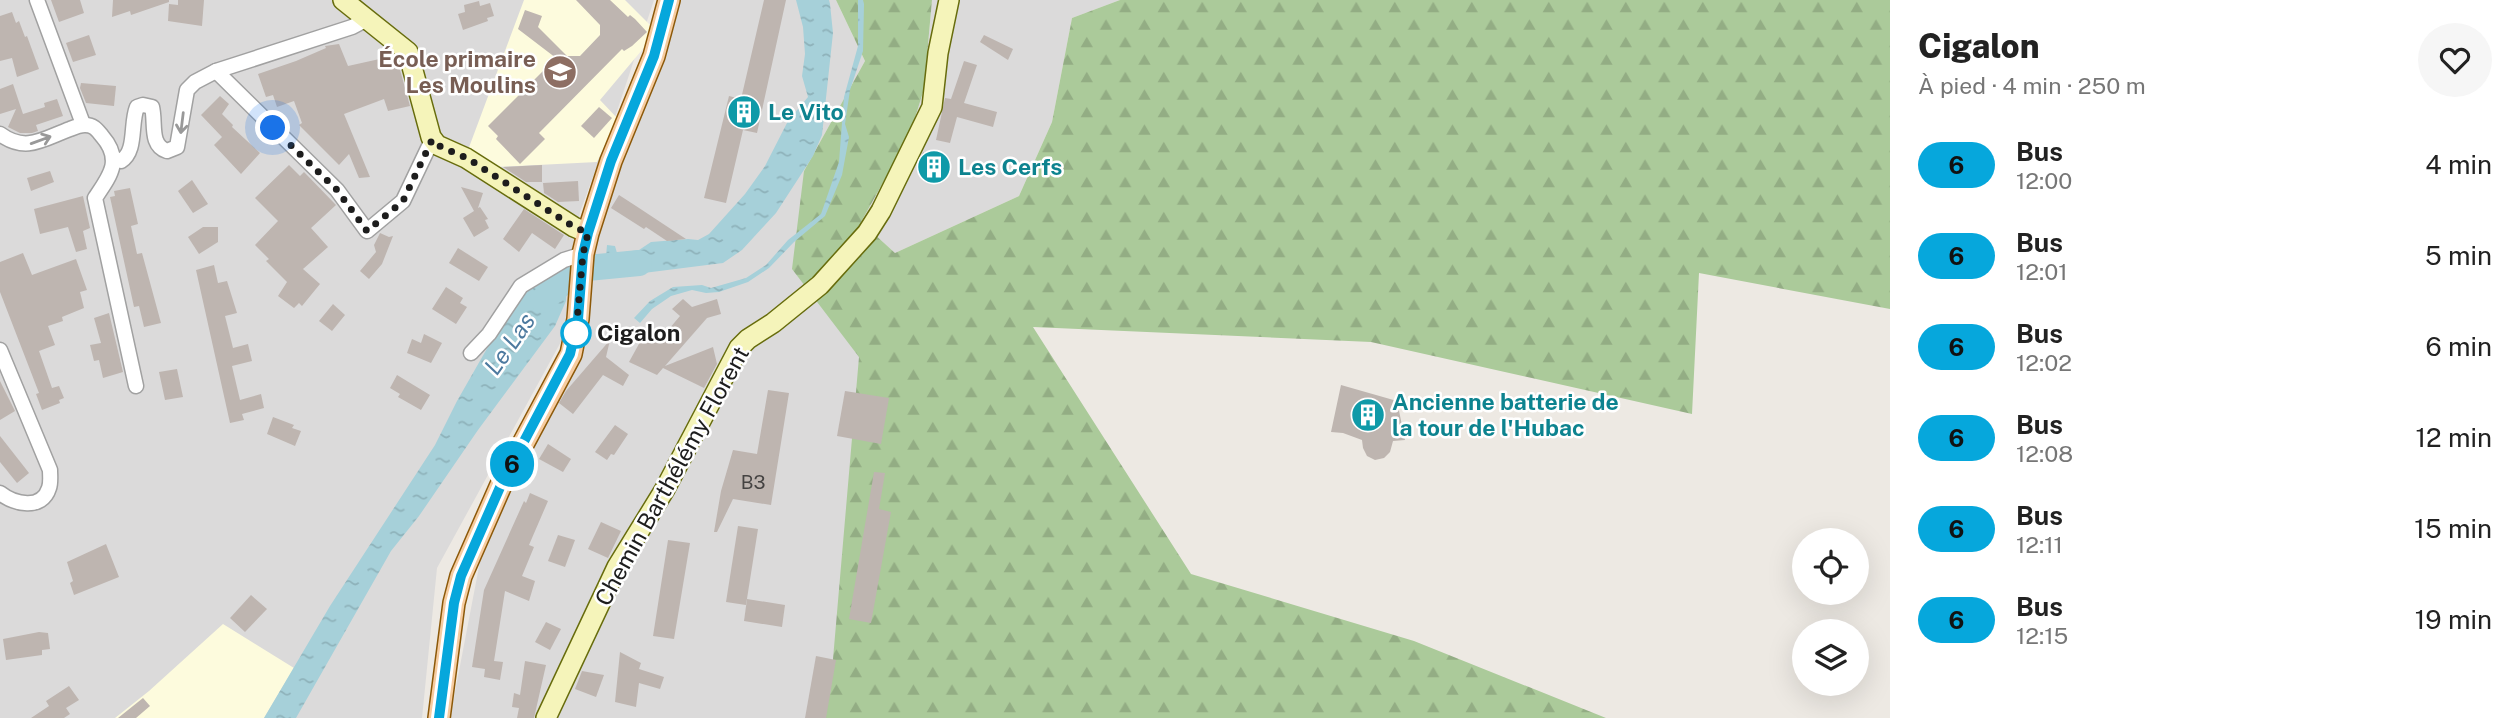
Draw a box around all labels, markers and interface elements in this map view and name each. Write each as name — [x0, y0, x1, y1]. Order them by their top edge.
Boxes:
button: heart — [2418, 23, 2492, 97]
text: Cigalon — [1918, 27, 2039, 65]
place label: École primaire Les Moulins — [378, 45, 536, 98]
school or university icon: École primaire Les Moulins — [541, 53, 579, 91]
text: À pied · 4 min · 250 m — [1918, 72, 2146, 99]
building icon: Le Vito — [725, 93, 763, 131]
place label: Le Vito — [768, 98, 844, 125]
your location — [255, 110, 290, 145]
one-way arrow — [175, 111, 188, 134]
one-way arrow — [29, 133, 51, 145]
text: Bus — [2016, 136, 2063, 167]
building icon: Les Cerfs — [915, 148, 953, 186]
text: 4 min — [2425, 149, 2492, 180]
text: 6 — [1949, 151, 1964, 179]
place label: Les Cerfs — [958, 153, 1062, 180]
text: 12:00 — [2016, 167, 2072, 194]
text: Bus — [2016, 227, 2063, 258]
text: 5 min — [2425, 240, 2492, 271]
text: 6 — [1949, 242, 1964, 270]
text: 12:01 — [2016, 258, 2068, 285]
water label: Le Las — [478, 307, 541, 380]
marker: Cigalon — [561, 318, 591, 348]
text: Bus — [2016, 318, 2063, 349]
place label: Cigalon — [597, 319, 680, 346]
text: 6 min — [2425, 331, 2492, 362]
text: 6 — [1949, 333, 1964, 361]
street label: Chemin Barthélémy Florent — [589, 341, 754, 610]
text: 12:02 — [2016, 349, 2072, 376]
place label: Ancienne batterie de la tour de l'Hubac — [1392, 388, 1619, 441]
building icon: Ancienne batterie de la tour de l'Hubac — [1349, 396, 1387, 434]
text: Bus — [2016, 409, 2063, 440]
text: 12 min — [2416, 422, 2492, 453]
text: 6 — [1949, 424, 1964, 452]
text: 12:08 — [2016, 440, 2073, 467]
line badge: 6 — [489, 441, 535, 487]
text: 6 — [504, 450, 520, 478]
house number: B3 — [741, 471, 765, 493]
text: Bus — [2016, 500, 2063, 531]
text: 15 min — [2414, 513, 2492, 544]
text: 6 — [1949, 515, 1964, 543]
map controls — [1792, 528, 1869, 696]
button: locate — [1792, 528, 1869, 605]
text: 12:11 — [2016, 531, 2063, 558]
text: Bus — [2016, 591, 2063, 622]
text: 19 min — [2415, 604, 2492, 635]
text: 6 — [1949, 606, 1964, 634]
button: layers — [1792, 619, 1869, 696]
text: 12:15 — [2016, 622, 2068, 649]

